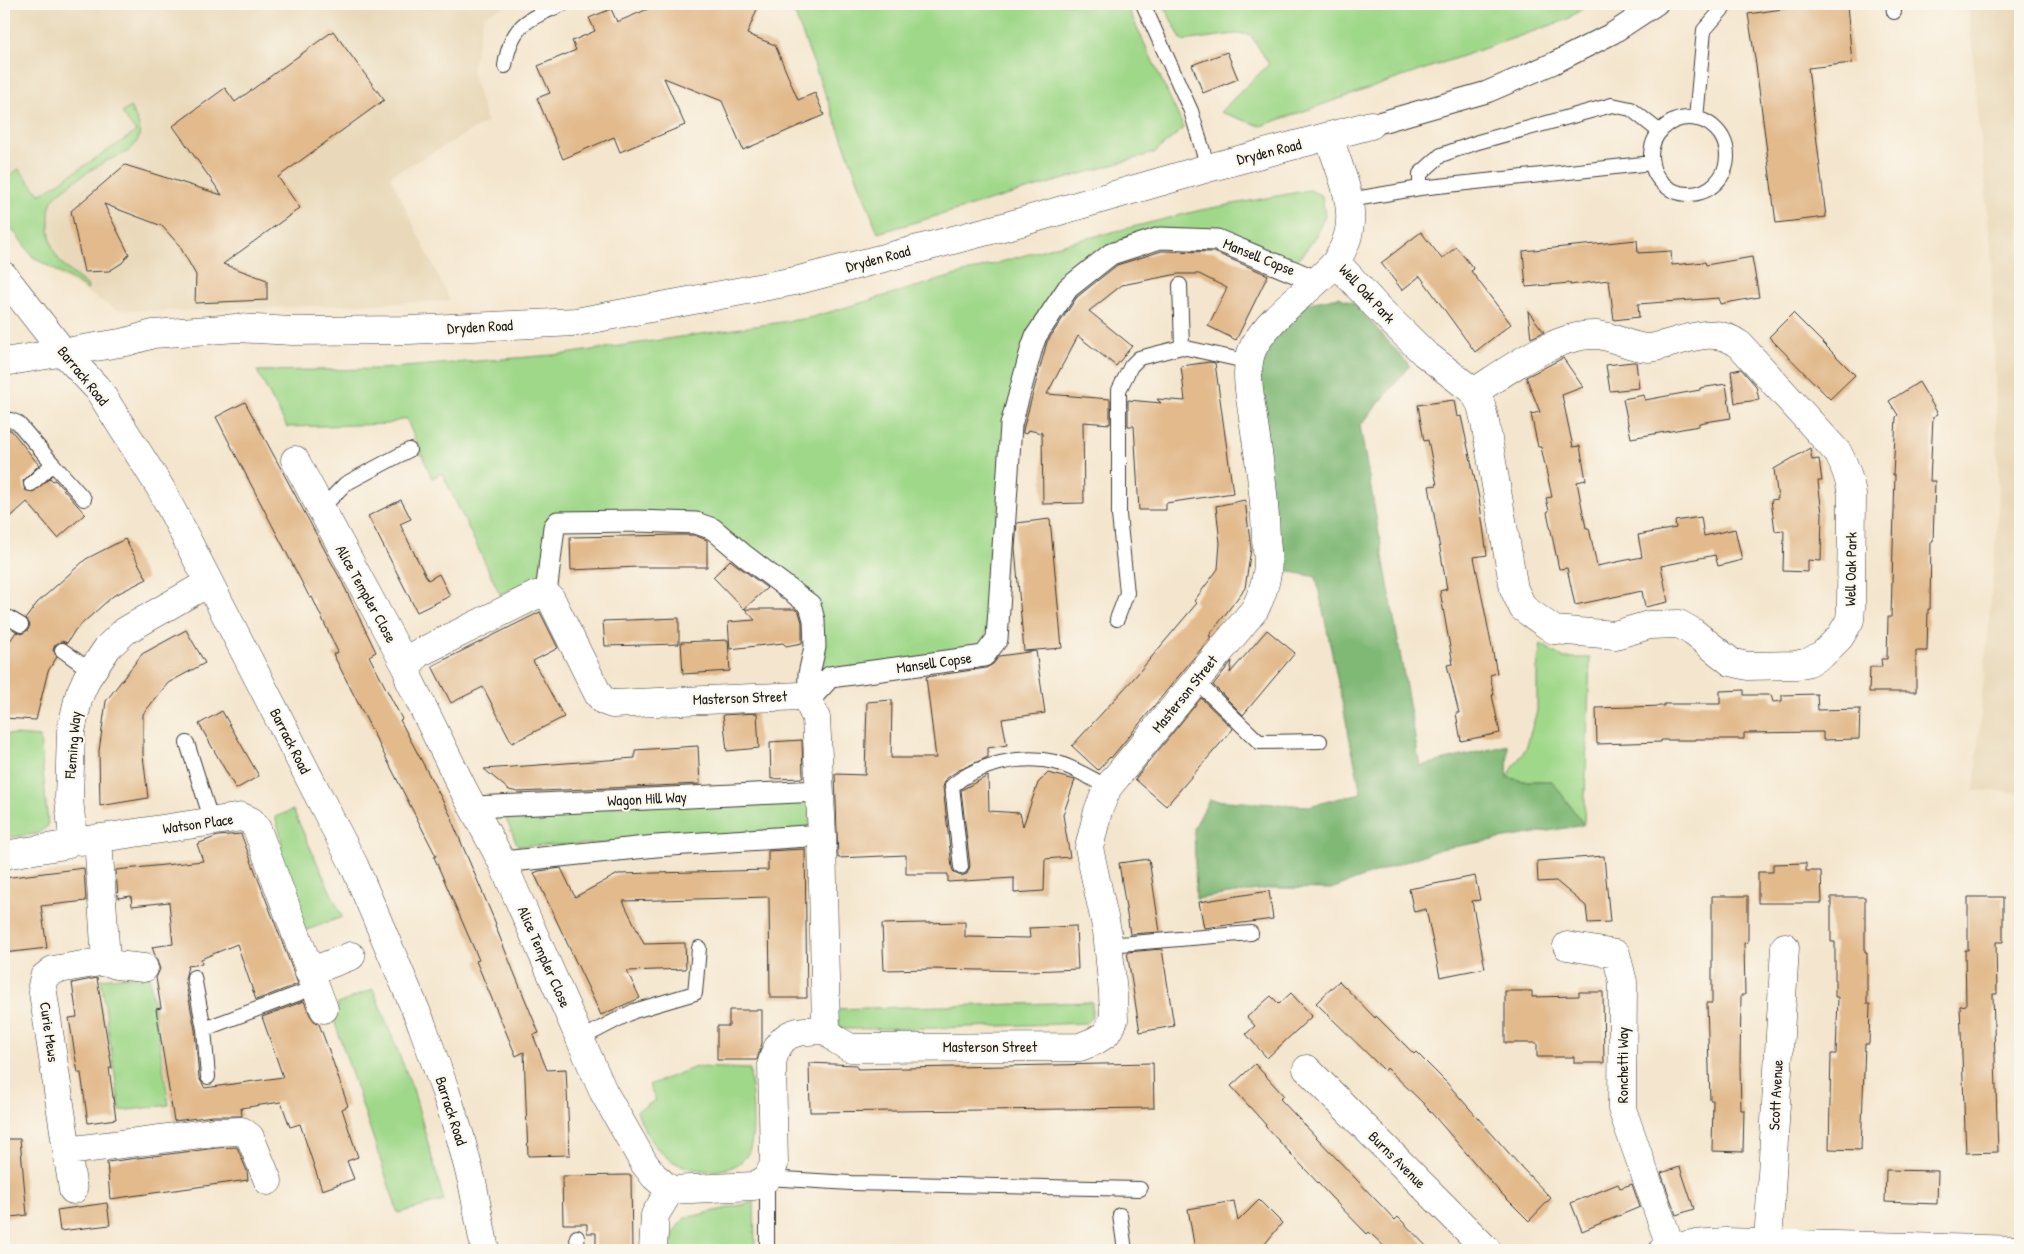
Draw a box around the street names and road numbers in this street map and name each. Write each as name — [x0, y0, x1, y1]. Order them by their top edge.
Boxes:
street label: Dryden Road — [1234, 133, 1304, 170]
street label: Mansell Copse — [1220, 233, 1298, 280]
street label: Dryden Road — [843, 240, 913, 277]
street label: Well Oak Park — [1334, 259, 1400, 328]
street label: Dryden Road — [447, 314, 514, 339]
street label: Barrack Road — [53, 341, 114, 410]
street label: Well Oak Park — [1839, 532, 1862, 606]
street label: Alice Templer Close — [331, 541, 402, 646]
street label: Mansell Copse — [895, 647, 973, 678]
street label: Masterson Street — [1147, 650, 1223, 737]
street label: Masterson Street — [692, 685, 788, 710]
street label: Barrack Road — [265, 704, 316, 777]
street label: Fleming Way — [59, 710, 86, 780]
street label: Wagon Hill Way — [607, 786, 687, 811]
street label: Watson Place — [161, 808, 235, 839]
street label: Alice Templer Close — [513, 903, 576, 1011]
street label: Curie Mews — [35, 1001, 64, 1064]
street label: Ronchetti Way — [1612, 1027, 1633, 1103]
street label: Masterson Street — [943, 1036, 1038, 1057]
street label: Scott Avenue — [1763, 1059, 1788, 1131]
street label: Barrack Road — [431, 1074, 472, 1148]
street label: Burns Avenue — [1364, 1126, 1431, 1193]

